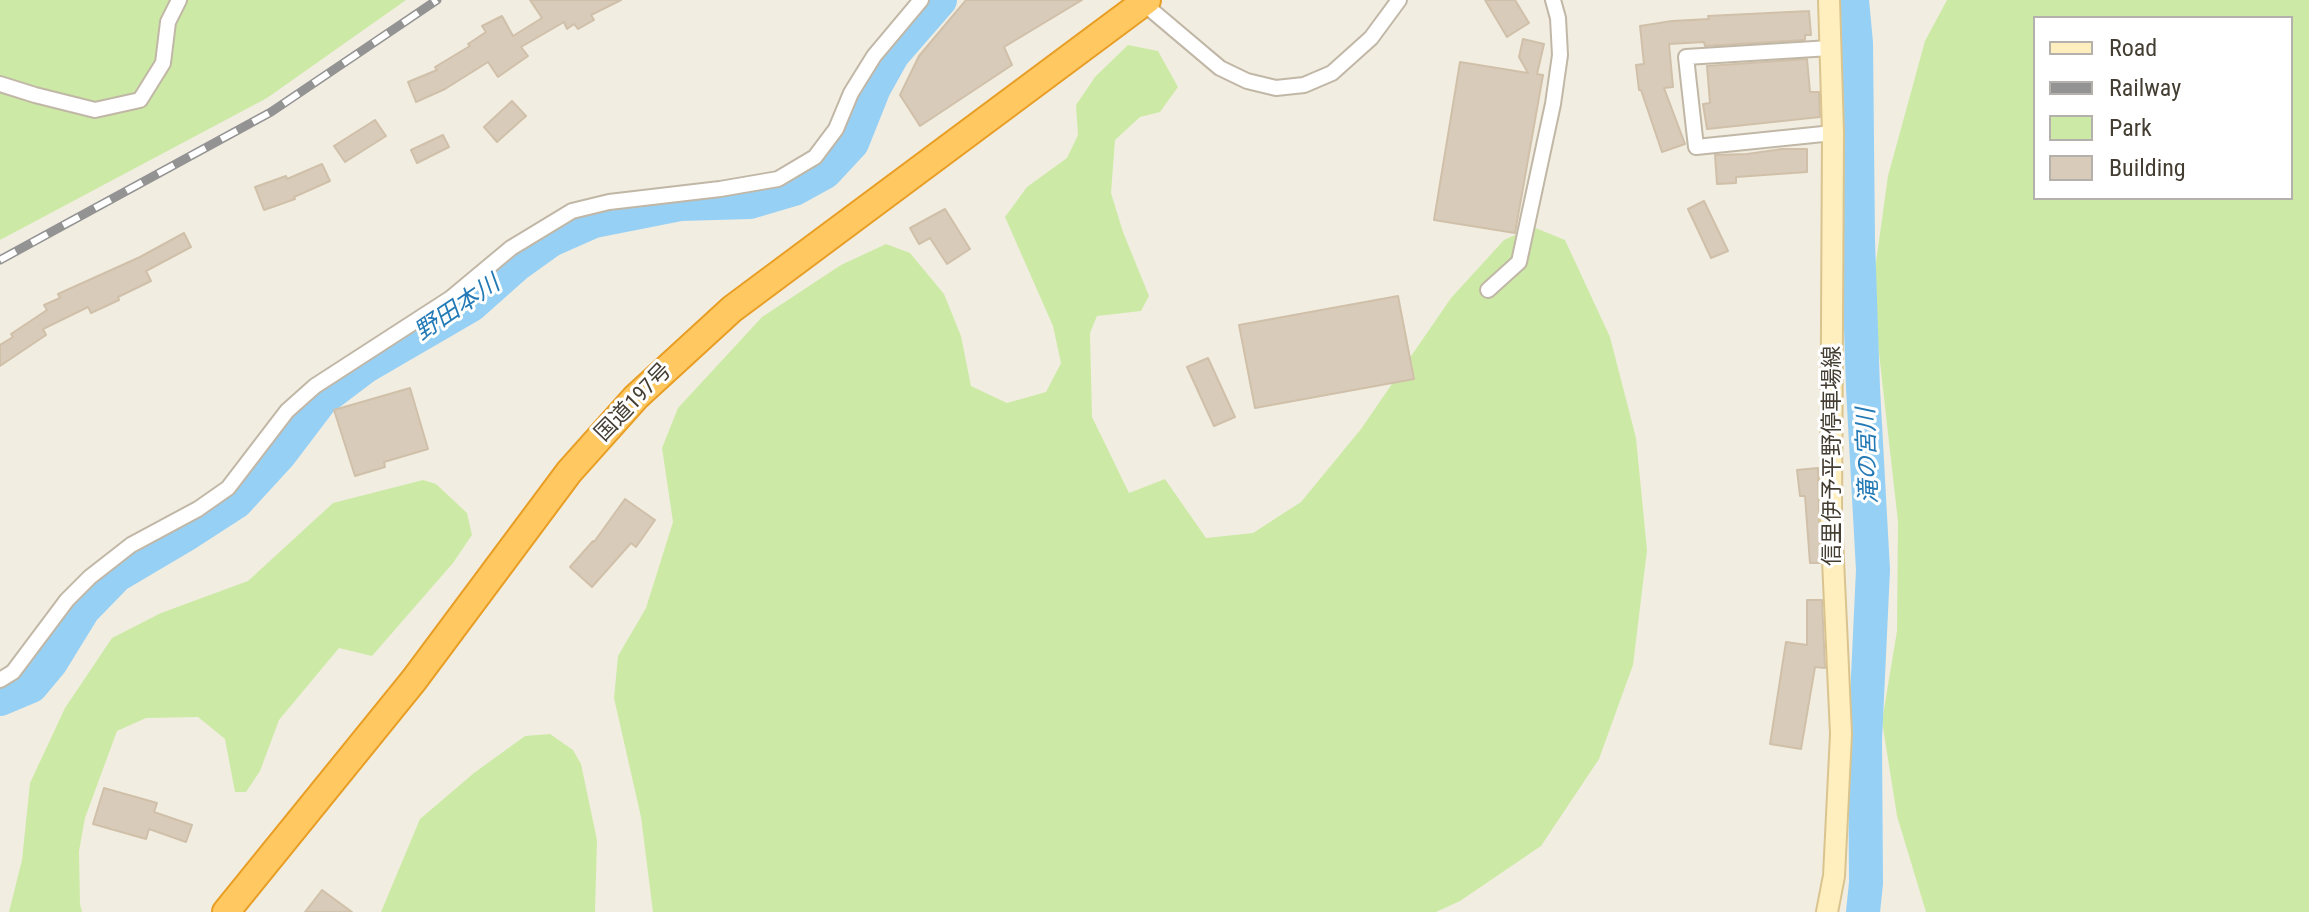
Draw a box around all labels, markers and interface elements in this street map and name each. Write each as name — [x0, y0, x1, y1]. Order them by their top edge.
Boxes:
legend — [2033, 16, 2293, 200]
text: Road — [2109, 34, 2157, 62]
text: Railway — [2109, 74, 2181, 102]
text: Park — [2109, 114, 2152, 142]
text: Building — [2109, 154, 2186, 182]
water label: 野田本川 — [410, 270, 506, 348]
street label: 信里伊予平野停車場線 — [1820, 346, 1846, 566]
street label: 国道197号 — [590, 358, 678, 448]
water label: 滝の宮川 — [1853, 408, 1885, 504]

